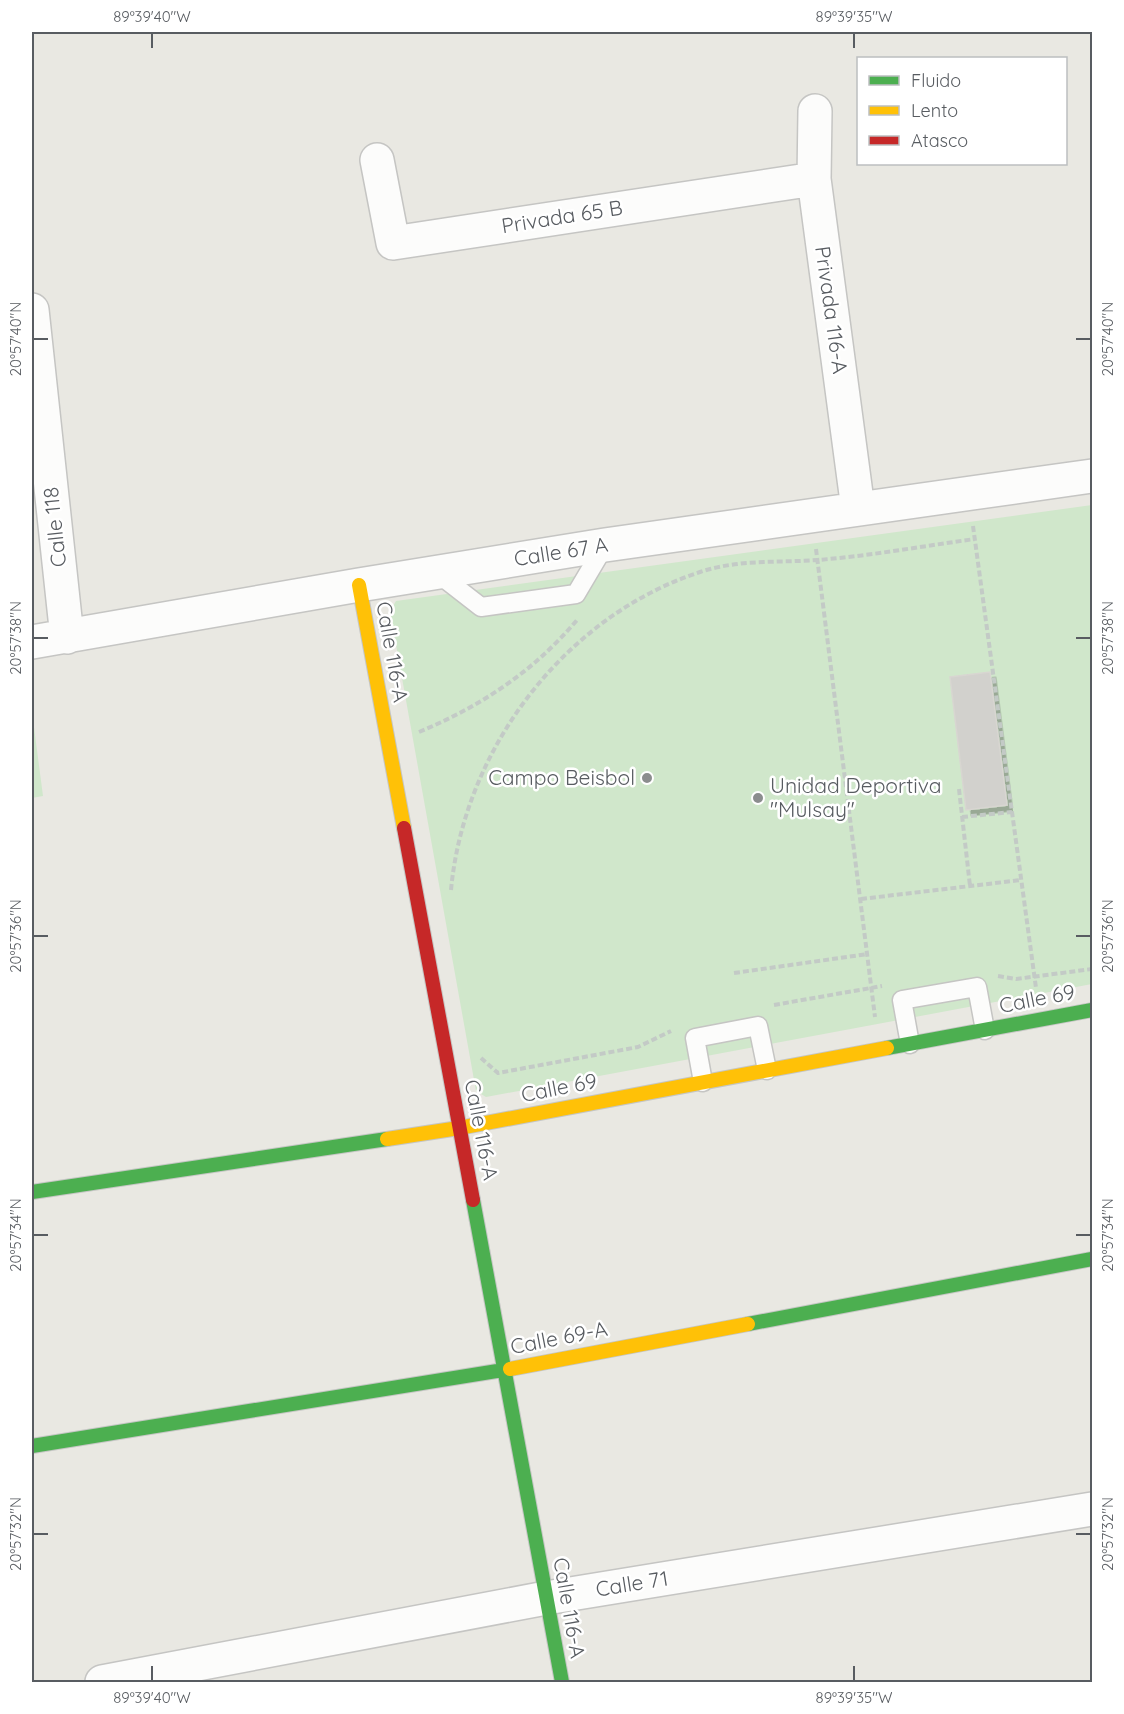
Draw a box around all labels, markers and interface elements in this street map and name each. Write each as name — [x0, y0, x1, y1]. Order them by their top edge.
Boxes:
text: 89°39'40"W — [113, 7, 191, 26]
text: 89°39'35"W — [816, 7, 893, 26]
legend — [857, 57, 1067, 165]
text: Fluido — [911, 69, 961, 92]
text: Lento — [911, 99, 958, 122]
text: Atasco — [911, 129, 968, 152]
street label: Privada 65 B — [499, 194, 624, 238]
street label: Privada 116-A — [810, 244, 854, 375]
text: 20°57'40"N — [6, 302, 25, 376]
text: 20°57'40"N — [1098, 302, 1117, 376]
street label: Calle 118 — [37, 486, 71, 568]
street label: Calle 67 A — [512, 531, 610, 571]
street label: Calle 116-A — [371, 599, 415, 704]
text: 20°57'38"N — [6, 601, 25, 675]
text: 20°57'38"N — [1098, 601, 1117, 675]
place label: Campo Beisbol — [488, 764, 635, 790]
marker: Campo Beisbol — [640, 771, 654, 785]
place label: Unidad Deportiva "Mulsay" — [770, 772, 942, 822]
marker: Unidad Deportiva "Mulsay" — [751, 791, 765, 805]
text: 20°57'36"N — [6, 899, 25, 973]
text: 20°57'36"N — [1098, 899, 1117, 973]
street label: Calle 69 — [997, 978, 1077, 1018]
street label: Calle 69 — [519, 1067, 599, 1107]
street label: Calle 116-A — [459, 1077, 504, 1182]
text: 20°57'34"N — [6, 1198, 25, 1272]
text: 20°57'34"N — [1098, 1198, 1117, 1272]
street label: Calle 69-A — [508, 1315, 610, 1359]
text: 20°57'32"N — [6, 1497, 25, 1571]
text: 20°57'32"N — [1098, 1497, 1117, 1571]
street label: Calle 116-A — [548, 1555, 592, 1660]
street label: Calle 71 — [594, 1564, 670, 1602]
text: 89°39'40"W — [113, 1688, 191, 1707]
text: 89°39'35"W — [816, 1688, 893, 1707]

